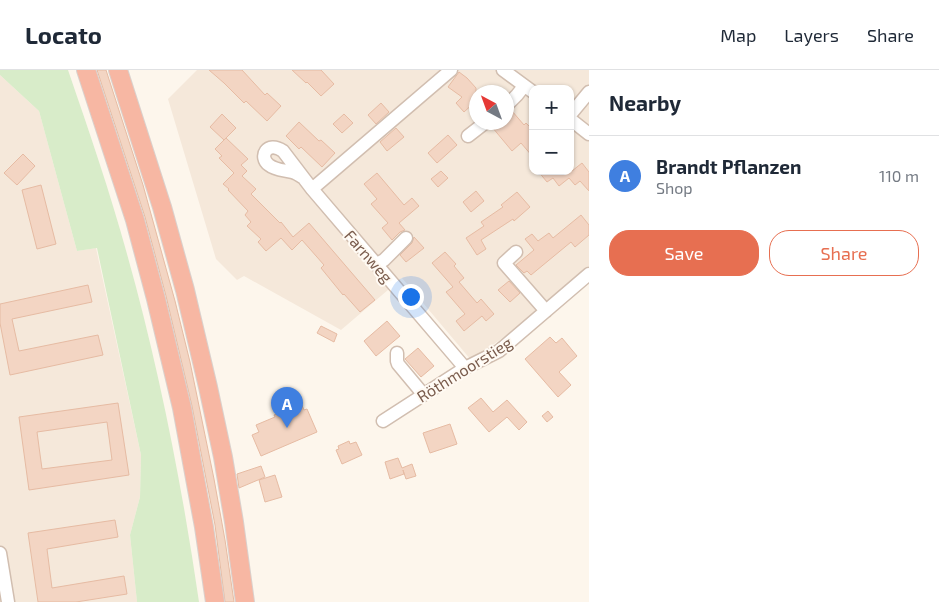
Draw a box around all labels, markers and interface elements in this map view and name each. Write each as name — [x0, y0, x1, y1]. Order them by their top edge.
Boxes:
text: Locato — [25, 20, 102, 49]
text: Map — [720, 24, 756, 46]
text: Layers — [784, 24, 839, 46]
text: Share — [867, 24, 914, 46]
north arrow — [469, 85, 514, 130]
map controls — [529, 85, 574, 175]
button: + — [529, 85, 574, 130]
text: Nearby — [609, 90, 681, 115]
button: − — [529, 130, 574, 175]
text: Brandt Pflanzen — [656, 155, 801, 178]
text: A — [620, 166, 630, 185]
text: 110 m — [879, 166, 919, 185]
text: Shop — [656, 178, 693, 197]
street label: Farnweg — [341, 226, 397, 286]
button: Save — [609, 230, 759, 276]
button: Share — [769, 230, 919, 276]
your location — [398, 284, 424, 310]
street label: Röthmoorstieg — [413, 332, 515, 406]
pin: A — [271, 387, 303, 428]

